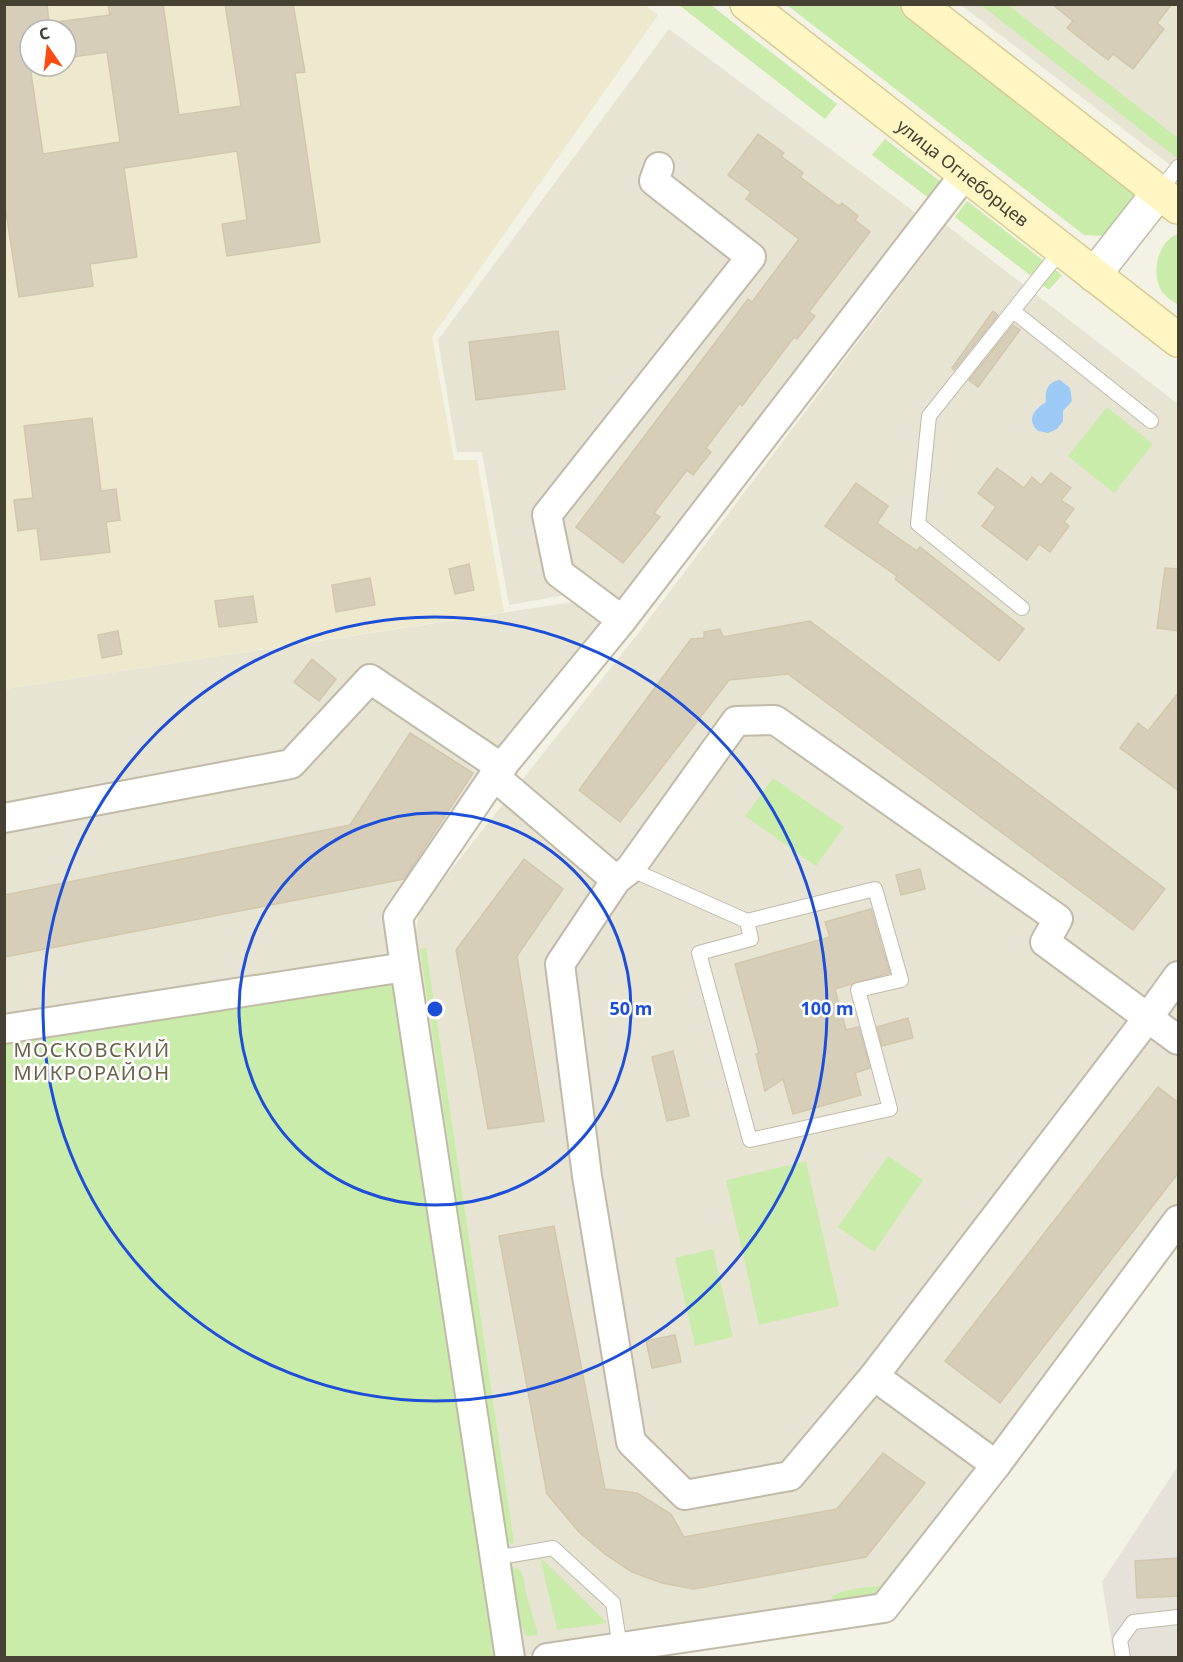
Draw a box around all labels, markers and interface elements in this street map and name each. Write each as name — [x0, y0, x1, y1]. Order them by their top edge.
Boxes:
north arrow — [18, 18, 78, 78]
text: С — [37, 22, 52, 45]
street label: улица Огнеборцев — [892, 113, 1034, 232]
text: 50 m — [610, 996, 652, 1020]
text: 100 m — [800, 996, 854, 1020]
centre of rings — [425, 999, 445, 1019]
district label: МОСКОВСКИЙ МИКРОРАЙОН — [13, 1036, 171, 1086]

